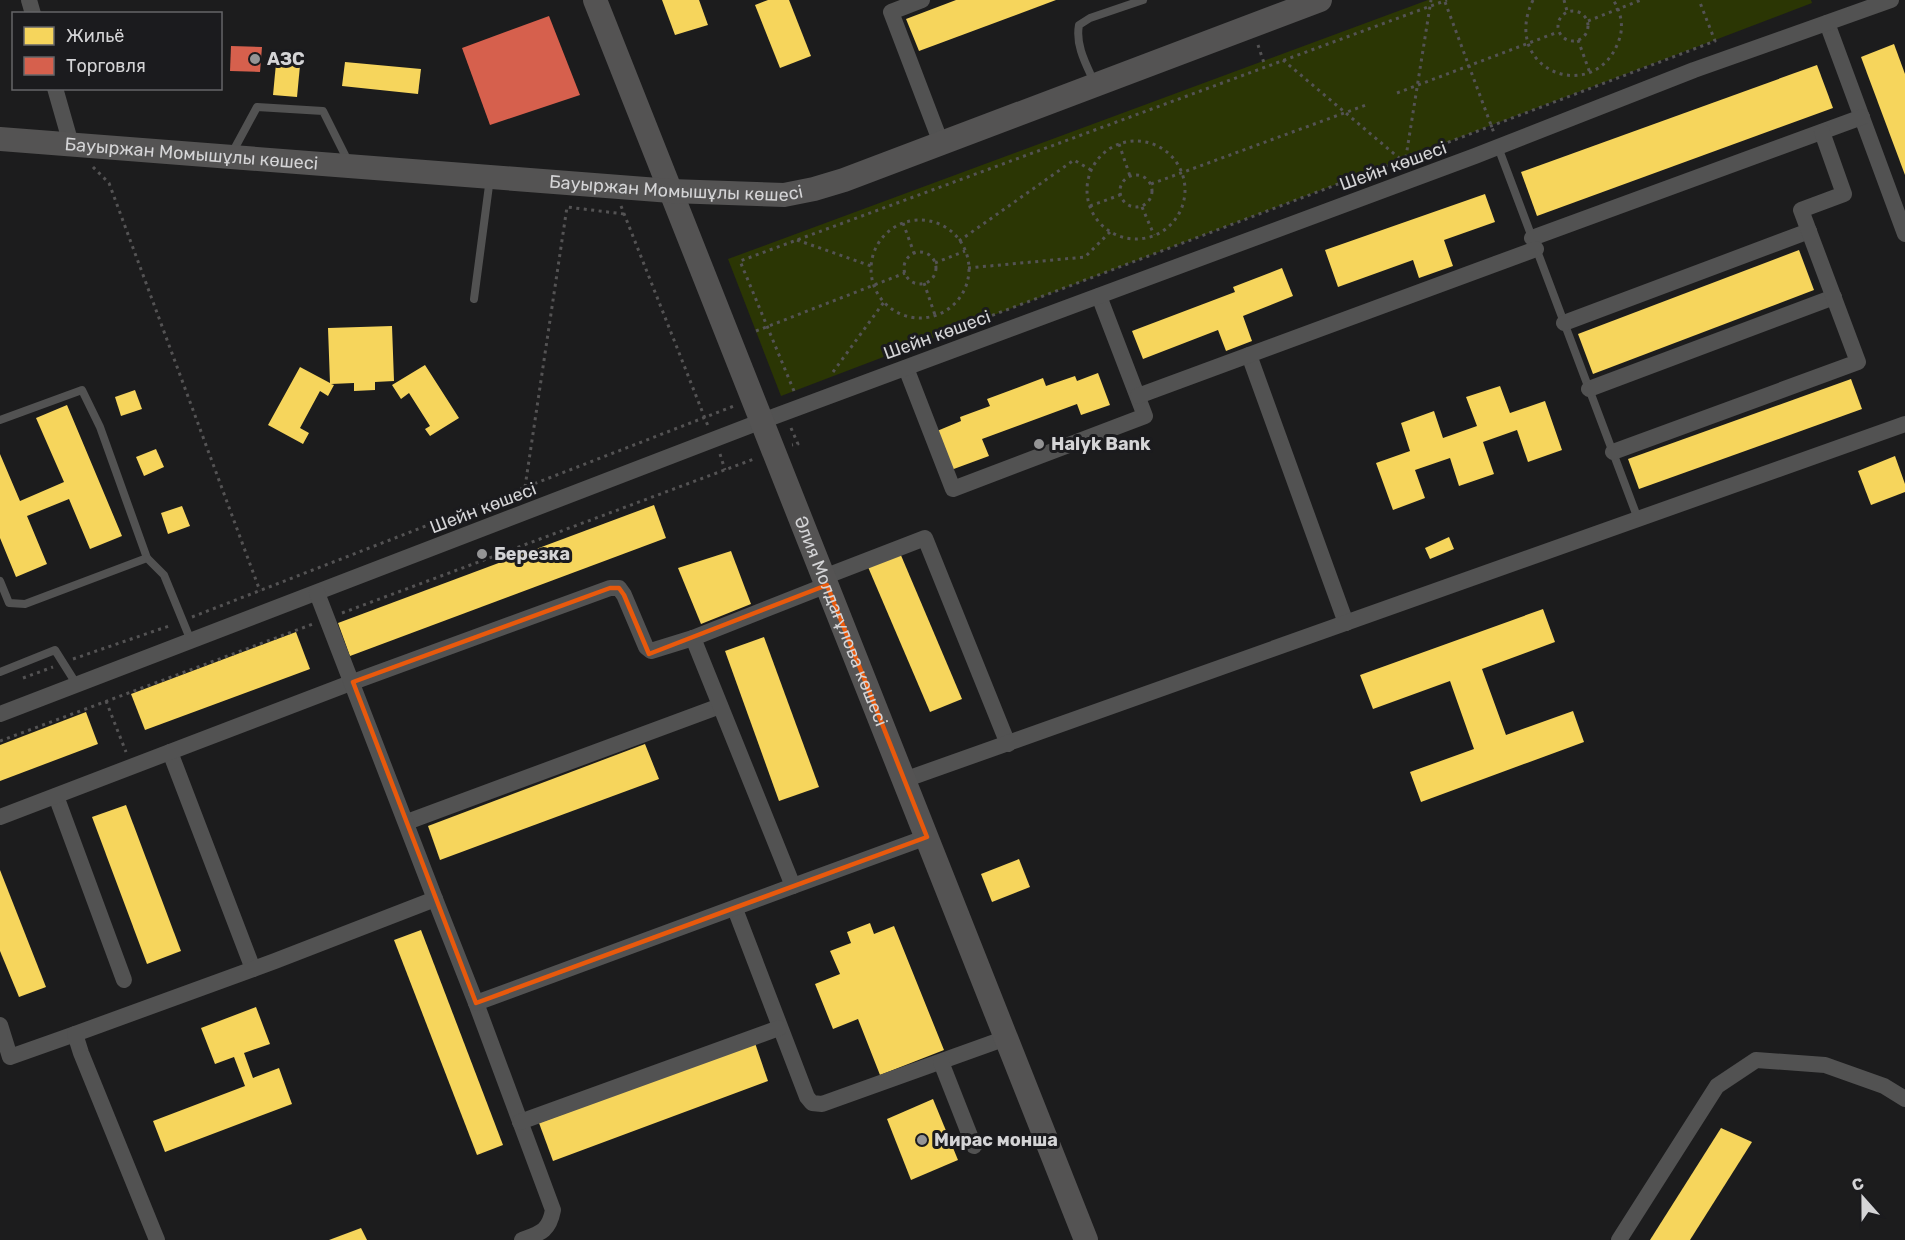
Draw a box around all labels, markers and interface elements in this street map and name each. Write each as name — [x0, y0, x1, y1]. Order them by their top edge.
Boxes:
legend — [12, 12, 222, 90]
text: Жильё — [66, 25, 124, 47]
place label: АЗС — [267, 48, 305, 70]
marker: АЗС — [248, 52, 262, 66]
text: Торговля — [66, 55, 146, 77]
street label: Бауыржан Момышұлы көшесі — [64, 133, 319, 175]
street label: Шейн көшесі — [1337, 136, 1449, 196]
street label: Бауыржан Момышұлы көшесі — [548, 171, 805, 206]
street label: Шейн көшесі — [881, 305, 993, 365]
place label: Halyk Bank — [1051, 433, 1151, 455]
marker: Halyk Bank — [1032, 437, 1046, 451]
street label: Шейн көшесі — [427, 478, 539, 538]
street label: Әлия Молдағұлова көшесі — [789, 513, 892, 730]
place label: Березка — [494, 543, 570, 565]
marker: Березка — [475, 547, 489, 561]
place label: Мирас монша — [934, 1129, 1058, 1151]
marker: Мирас монша — [915, 1133, 929, 1147]
north arrow — [1833, 1168, 1893, 1228]
text: С — [1849, 1174, 1866, 1195]

